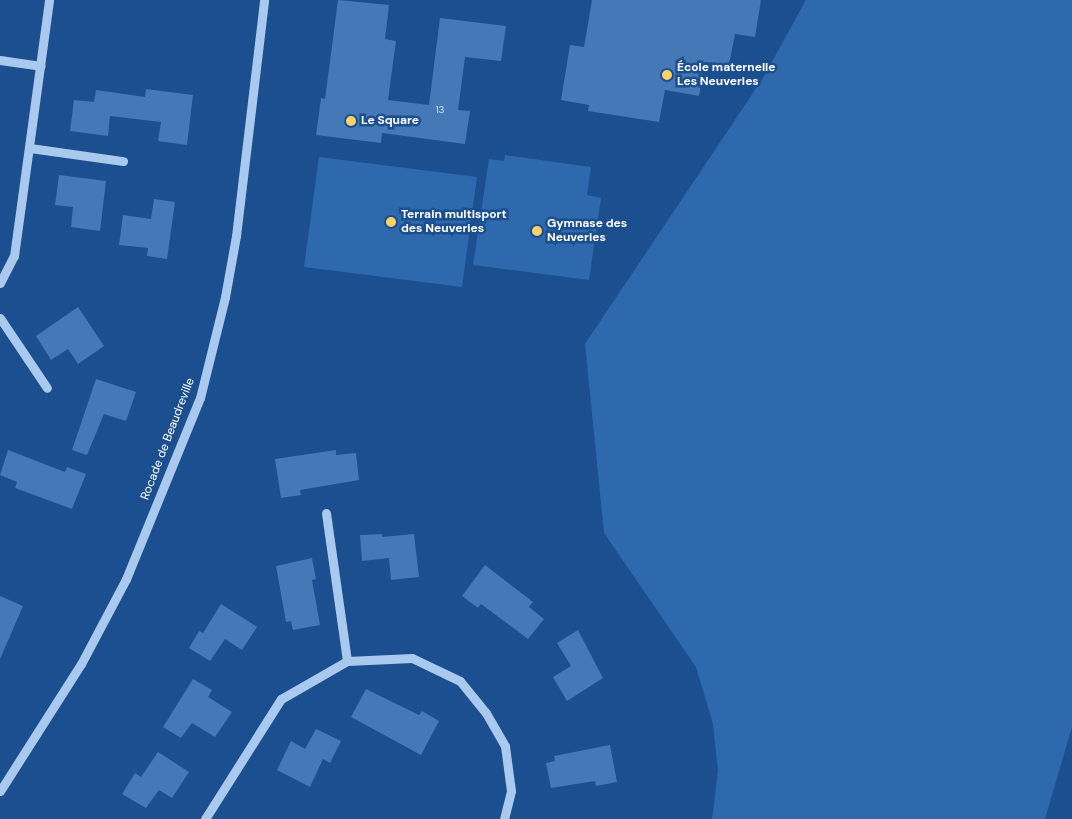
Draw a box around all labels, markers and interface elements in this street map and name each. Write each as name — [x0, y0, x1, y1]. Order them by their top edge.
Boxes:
place label: École maternelle Les Neuveries — [677, 61, 776, 89]
marker: École maternelle Les Neuveries — [661, 69, 673, 81]
house number: 13 — [435, 104, 445, 116]
place label: Le Square — [361, 114, 419, 128]
marker: Le Square — [345, 115, 357, 127]
place label: Terrain multisport des Neuveries — [401, 208, 507, 236]
marker: Terrain multisport des Neuveries — [385, 216, 397, 228]
place label: Gymnase des Neuveries — [547, 217, 627, 245]
marker: Gymnase des Neuveries — [531, 225, 543, 237]
street label: Rocade de Beaudreville — [138, 376, 198, 502]

